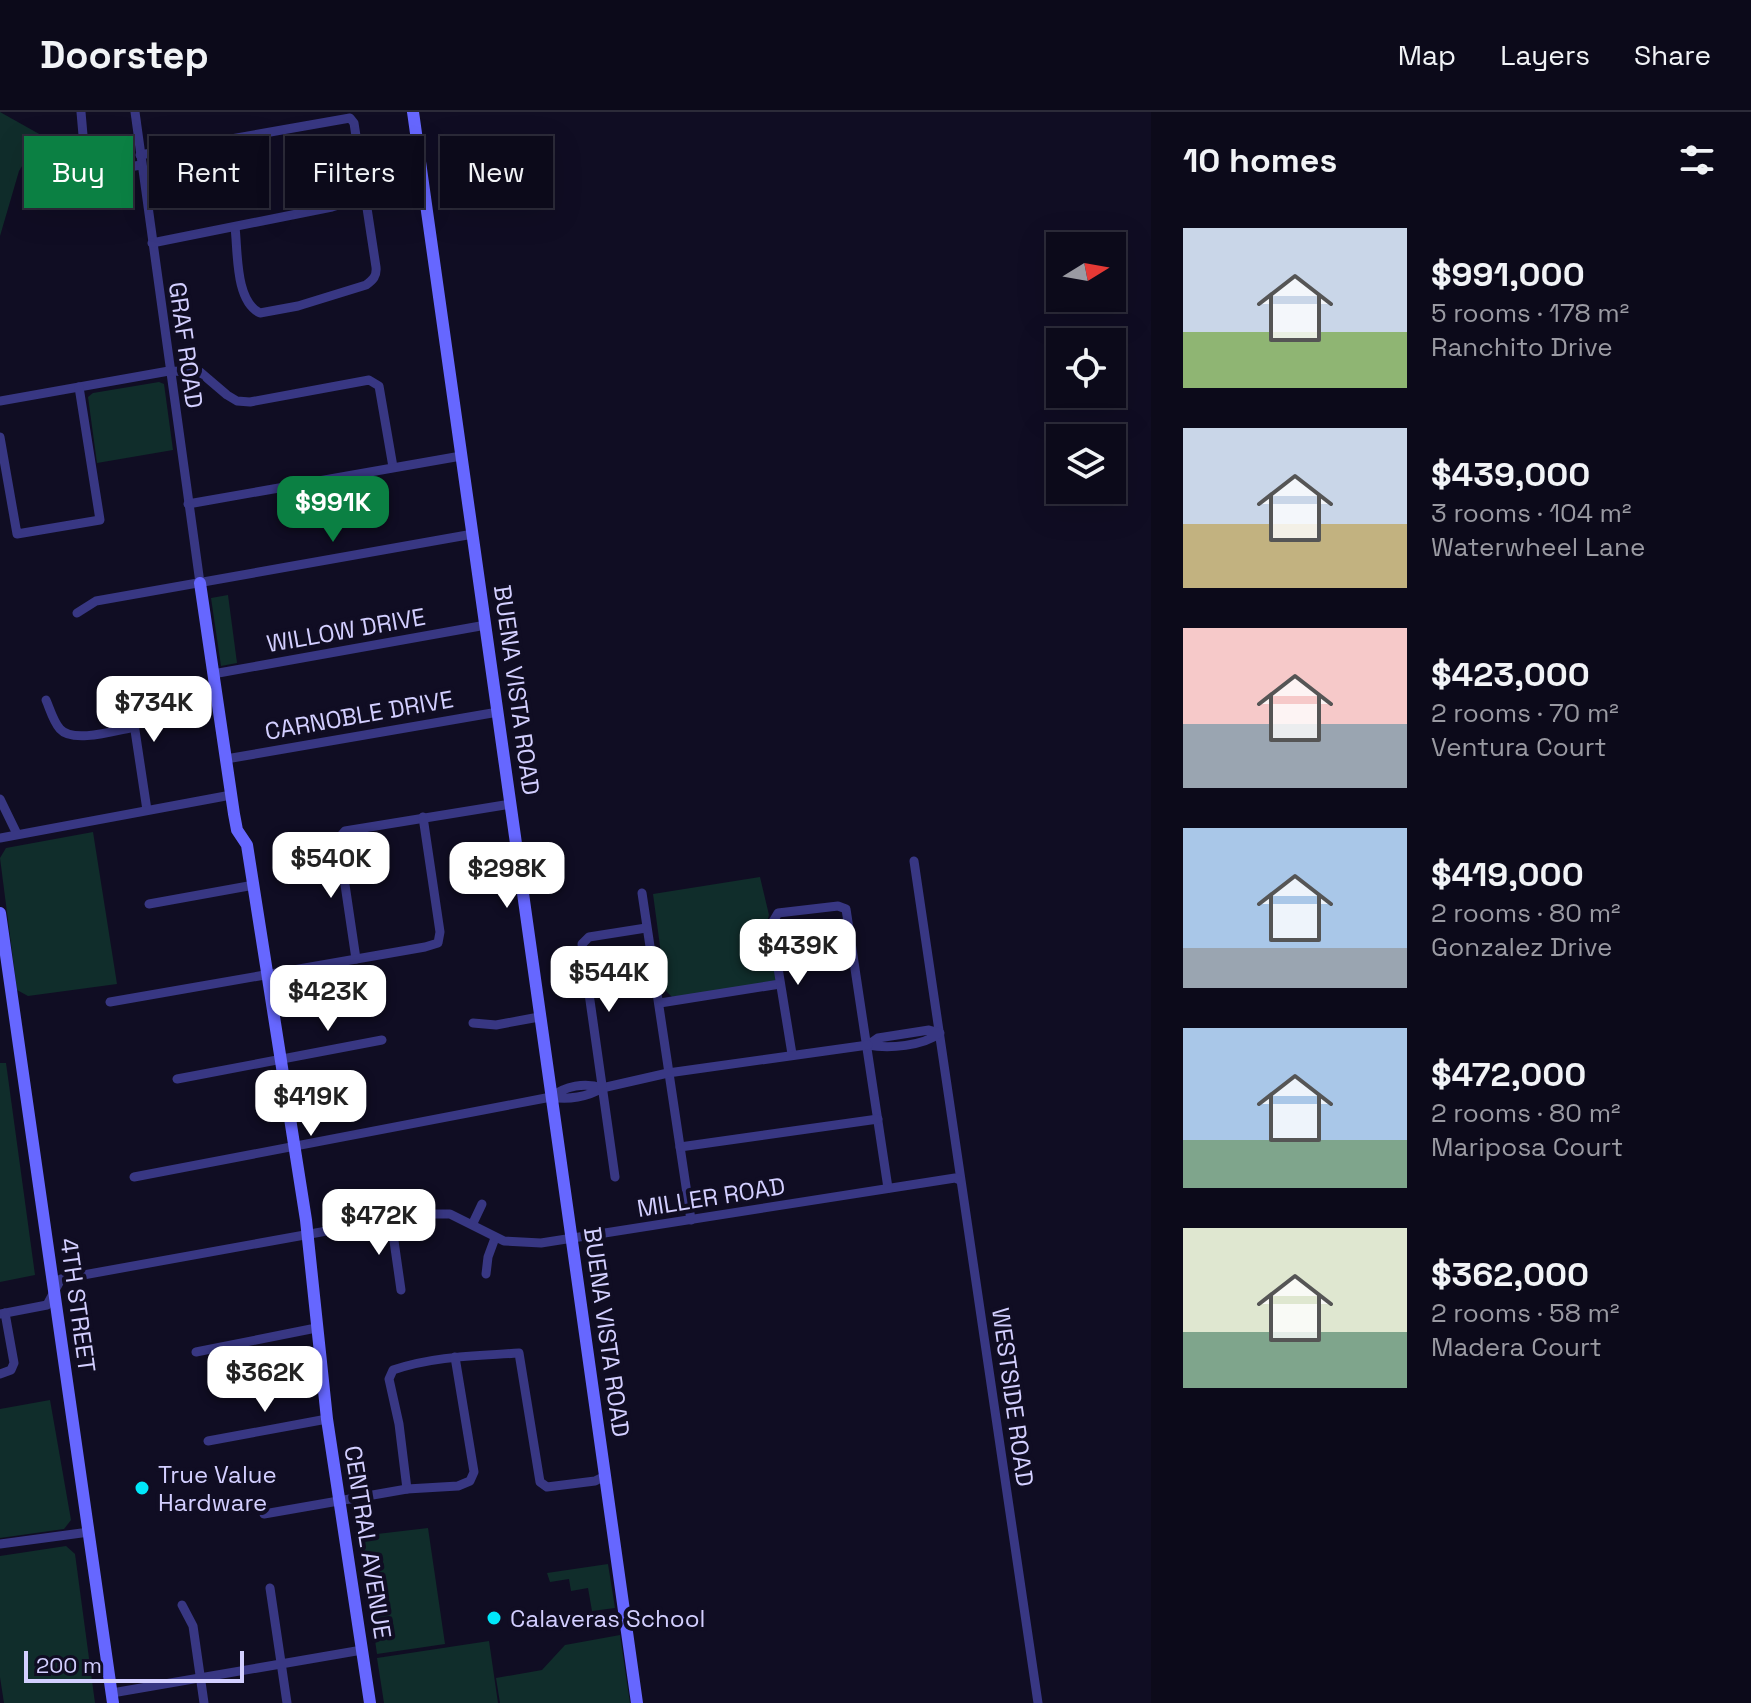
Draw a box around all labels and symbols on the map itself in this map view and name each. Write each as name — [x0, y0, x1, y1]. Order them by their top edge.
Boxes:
north arrow — [1046, 232, 1126, 312]
street label: GRAF ROAD — [162, 280, 210, 410]
pin: $991K — [277, 476, 389, 544]
street label: BUENA VISTA ROAD — [487, 583, 547, 797]
street label: WILLOW DRIVE — [264, 601, 428, 659]
pin: $734K — [98, 676, 210, 744]
street label: CARNOBLE DRIVE — [262, 683, 456, 747]
pin: $540K — [275, 832, 387, 900]
pin: $298K — [451, 842, 563, 910]
pin: $439K — [742, 919, 854, 987]
pin: $544K — [553, 946, 665, 1014]
pin: $423K — [272, 965, 384, 1033]
pin: $419K — [255, 1070, 367, 1138]
street label: MILLER ROAD — [635, 1170, 787, 1224]
pin: $472K — [323, 1189, 435, 1257]
street label: BUENA VISTA ROAD — [577, 1225, 637, 1439]
street label: 4TH STREET — [53, 1236, 103, 1374]
street label: WESTSIDE ROAD — [985, 1306, 1041, 1488]
pin: $362K — [209, 1346, 321, 1414]
street label: CENTRAL AVENUE — [337, 1443, 399, 1641]
place label: True Value Hardware — [158, 1459, 277, 1518]
marker: True Value Hardware — [133, 1479, 151, 1497]
place label: Calaveras School — [510, 1603, 705, 1634]
marker: Calaveras School — [485, 1609, 503, 1627]
scale bar — [24, 1647, 244, 1683]

